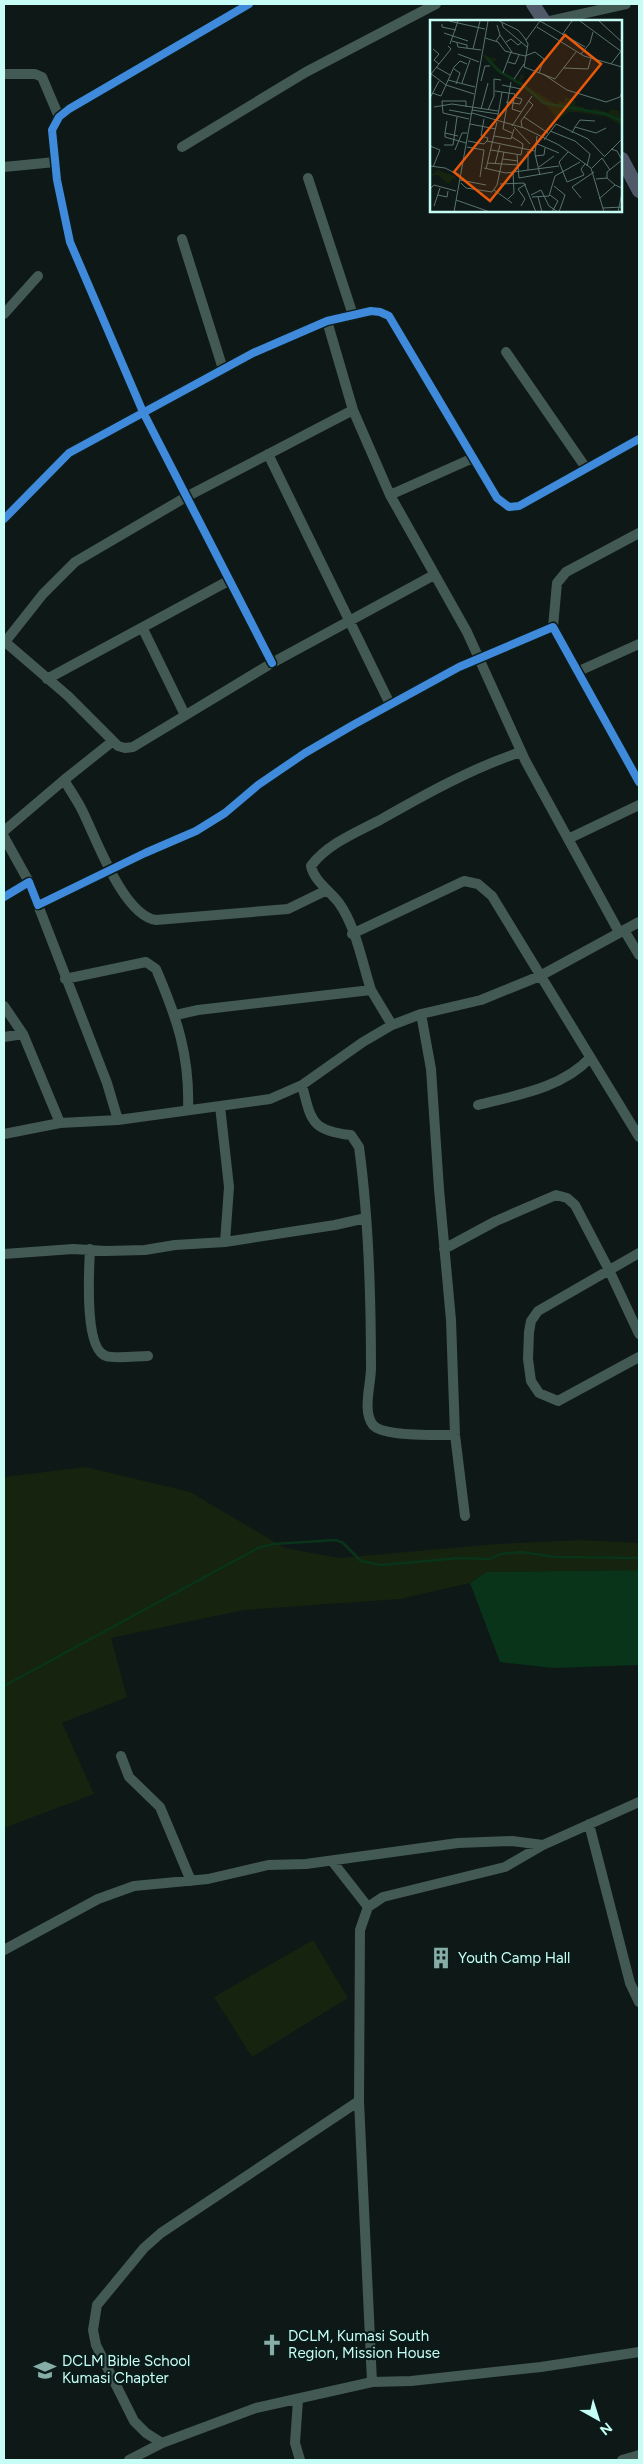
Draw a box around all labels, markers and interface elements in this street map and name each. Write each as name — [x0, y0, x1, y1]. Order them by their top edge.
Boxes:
inset map — [430, 20, 623, 212]
building icon: Youth Camp Hall — [428, 1945, 454, 1971]
place label: Youth Camp Hall — [458, 1949, 570, 1967]
place label: DCLM, Kumasi South Region, Mission House — [288, 2327, 440, 2362]
church icon: DCLM, Kumasi South Region, Mission House — [259, 2332, 285, 2358]
place label: DCLM Bible School Kumasi Chapter — [62, 2352, 190, 2387]
school or university icon: DCLM Bible School Kumasi Chapter — [32, 2357, 58, 2383]
north arrow — [573, 2394, 623, 2444]
text: N — [596, 2419, 615, 2439]

